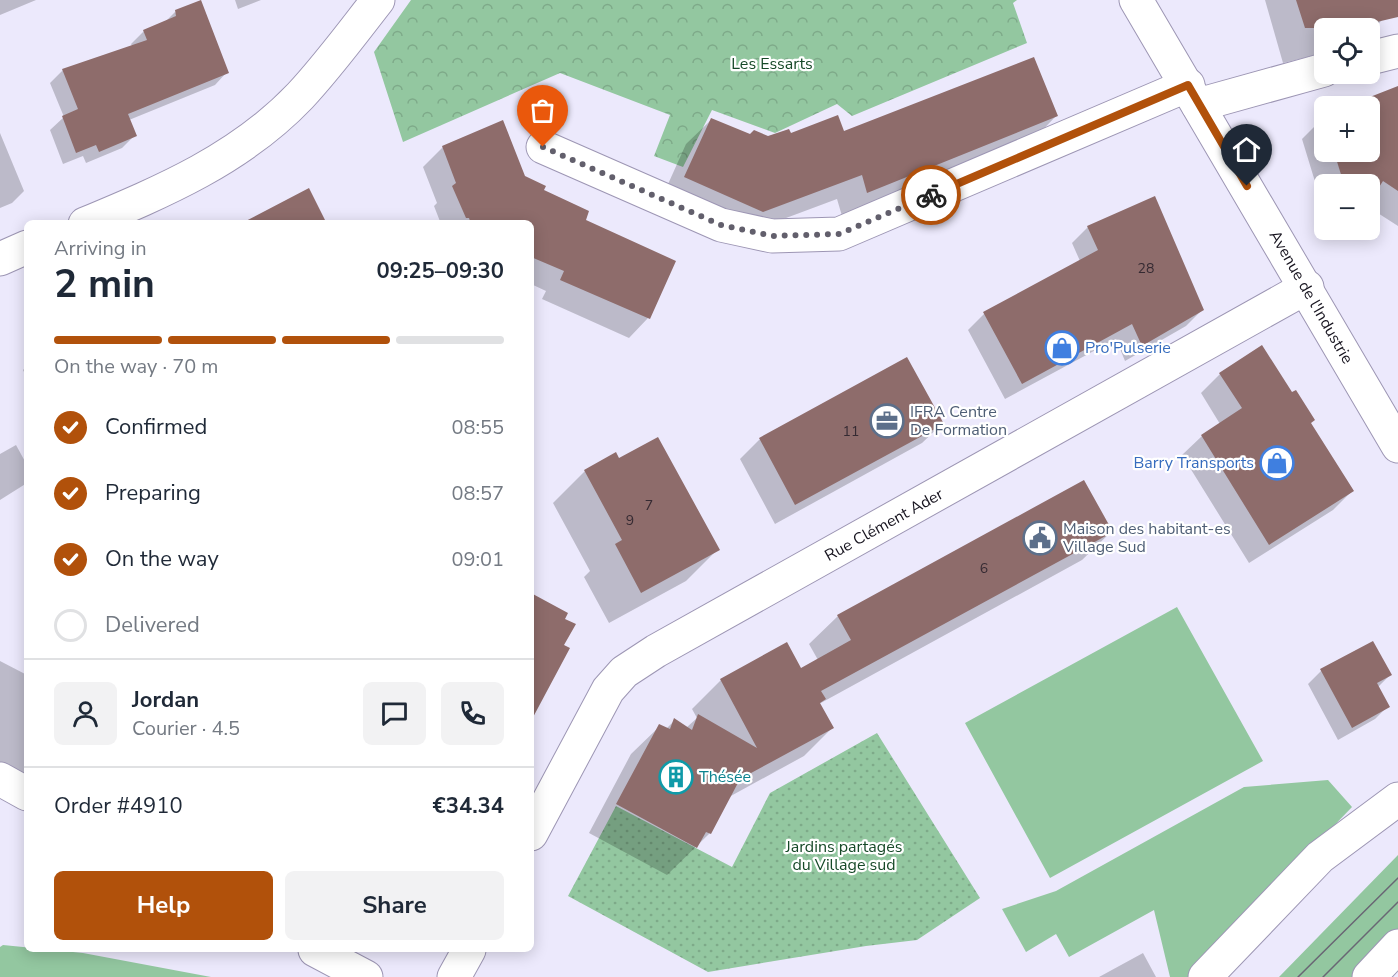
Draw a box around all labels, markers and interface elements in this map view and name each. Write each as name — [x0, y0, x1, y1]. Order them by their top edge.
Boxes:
map controls — [1314, 18, 1380, 240]
button: locate — [1314, 18, 1380, 84]
park label: Les Essarts — [731, 53, 813, 75]
pin — [517, 85, 568, 147]
icon: bag — [526, 94, 559, 127]
button: + — [1314, 96, 1380, 162]
pin — [1221, 124, 1272, 186]
icon: home — [1230, 133, 1263, 166]
courier — [901, 165, 961, 225]
button: − — [1314, 174, 1380, 240]
icon: bike — [915, 179, 948, 212]
street label: Avenue de l'Industrie — [1264, 226, 1358, 368]
text: Arriving in — [54, 235, 147, 262]
text: 09:25–09:30 — [376, 256, 504, 286]
text: 2 min — [54, 258, 155, 311]
house number: 28 — [1138, 259, 1154, 278]
shop icon: Pro'Pulserie — [1044, 330, 1080, 366]
place label: Pro'Pulserie — [1085, 337, 1171, 359]
text: On the way · 70 m — [54, 353, 218, 380]
place label: IFRA Centre De Formation — [910, 401, 1007, 441]
office icon: IFRA Centre De Formation — [869, 403, 905, 439]
icon: check — [54, 411, 87, 444]
text: Confirmed — [105, 412, 207, 442]
text: 08:55 — [451, 414, 504, 441]
house number: 11 — [843, 422, 859, 441]
shop icon: Barry Transports — [1259, 445, 1295, 481]
place label: Barry Transports — [1133, 452, 1254, 474]
icon: check — [54, 477, 87, 510]
text: Preparing — [105, 478, 201, 508]
text: 08:57 — [451, 480, 504, 507]
street label: Rue Clément Ader — [821, 483, 947, 567]
house number: 7 — [645, 496, 653, 515]
house number: 9 — [626, 511, 634, 530]
place label: Maison des habitant-es Village Sud — [1062, 518, 1231, 558]
public building icon: Maison des habitant-es Village Sud — [1022, 520, 1058, 556]
icon: check — [54, 543, 87, 576]
text: On the way — [105, 544, 219, 574]
text: 09:01 — [451, 546, 504, 573]
house number: 6 — [980, 559, 988, 578]
text: Delivered — [105, 610, 200, 640]
button: person — [54, 682, 117, 745]
button: chat — [363, 682, 426, 745]
button: phone — [441, 682, 504, 745]
text: Jordan — [132, 685, 199, 715]
text: Courier · 4.5 — [132, 715, 240, 742]
building icon: Thésée — [658, 759, 694, 795]
place label: Thésée — [699, 766, 751, 788]
text: Order #4910 — [54, 791, 183, 821]
text: €34.34 — [433, 791, 504, 821]
park label: Jardins partagés du Village sud — [785, 836, 902, 876]
button: Help — [54, 871, 273, 940]
button: Share — [285, 871, 504, 940]

